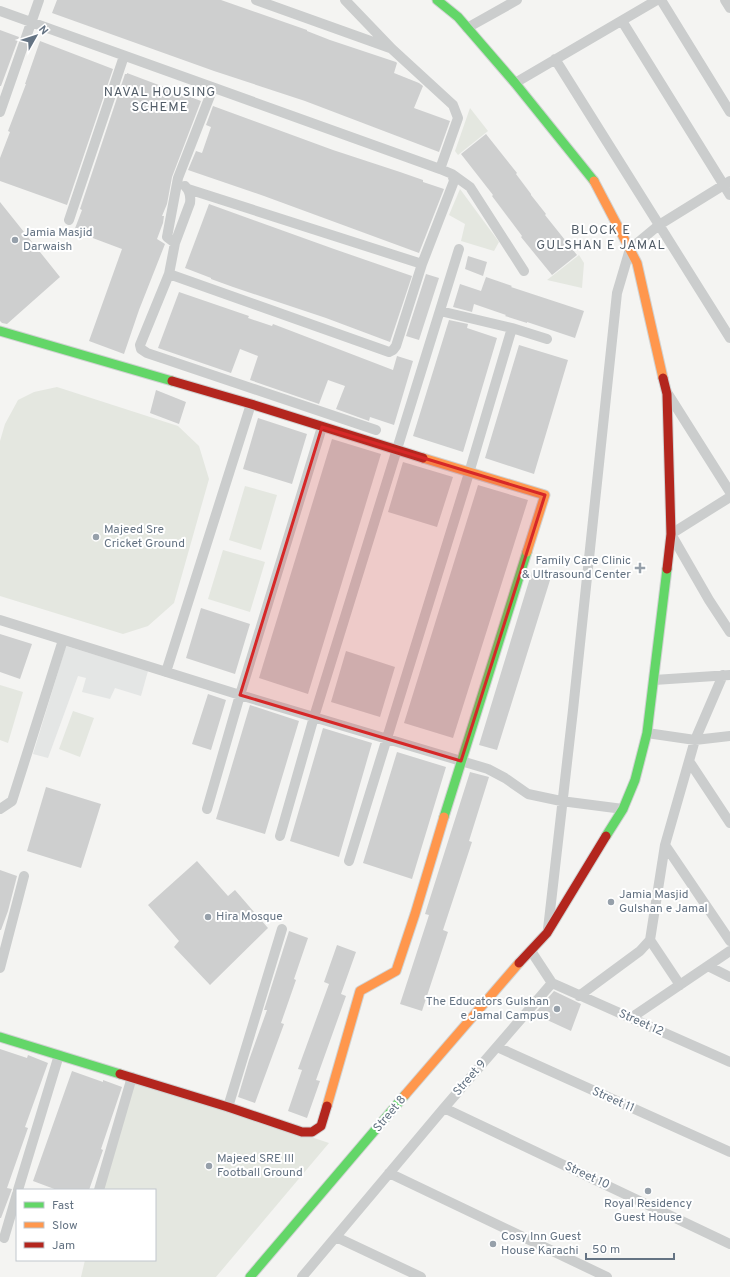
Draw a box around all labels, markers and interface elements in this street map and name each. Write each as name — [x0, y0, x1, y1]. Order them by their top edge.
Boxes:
north arrow — [16, 16, 56, 56]
text: N — [35, 23, 51, 38]
district label: NAVAL HOUSING SCHEME — [104, 85, 216, 116]
district label: BLOCK E GULSHAN E JAMAL — [536, 223, 666, 254]
place label: Jamia Masjid Darwaish — [23, 225, 92, 255]
marker: Jamia Masjid Darwaish — [10, 235, 20, 245]
place label: Majeed Sre Cricket Ground — [104, 522, 185, 552]
marker: Majeed Sre Cricket Ground — [91, 532, 101, 542]
place label: Family Care Clinic & Ultrasound Center — [522, 553, 631, 583]
marker: Family Care Clinic & Ultrasound Center — [634, 562, 646, 574]
place label: Jamia Masjid Gulshan e Jamal — [619, 887, 708, 917]
marker: Jamia Masjid Gulshan e Jamal — [606, 897, 616, 907]
place label: Hira Mosque — [216, 909, 283, 925]
marker: Hira Mosque — [203, 912, 213, 922]
place label: The Educators Gulshan e Jamal Campus — [426, 994, 549, 1024]
marker: The Educators Gulshan e Jamal Campus — [552, 1004, 562, 1014]
street label: Street 12 — [616, 1006, 666, 1040]
street label: Street 9 — [450, 1057, 490, 1099]
street label: Street 11 — [589, 1084, 637, 1116]
street label: Street 8 — [370, 1092, 410, 1136]
place label: Majeed SRE III Football Ground — [217, 1151, 303, 1181]
street label: Street 10 — [562, 1159, 612, 1193]
marker: Majeed SRE III Football Ground — [204, 1161, 214, 1171]
marker: Royal Residency Guest House — [643, 1186, 653, 1196]
legend — [16, 1189, 156, 1261]
place label: Royal Residency Guest House — [604, 1196, 692, 1226]
text: Fast — [52, 1198, 74, 1214]
text: Slow — [52, 1218, 78, 1234]
place label: Cosy Inn Guest House Karachi — [501, 1229, 581, 1259]
scale bar — [586, 1235, 674, 1261]
text: Jam — [52, 1238, 75, 1254]
marker: Cosy Inn Guest House Karachi — [488, 1239, 498, 1249]
text: 50 m — [592, 1242, 620, 1258]

